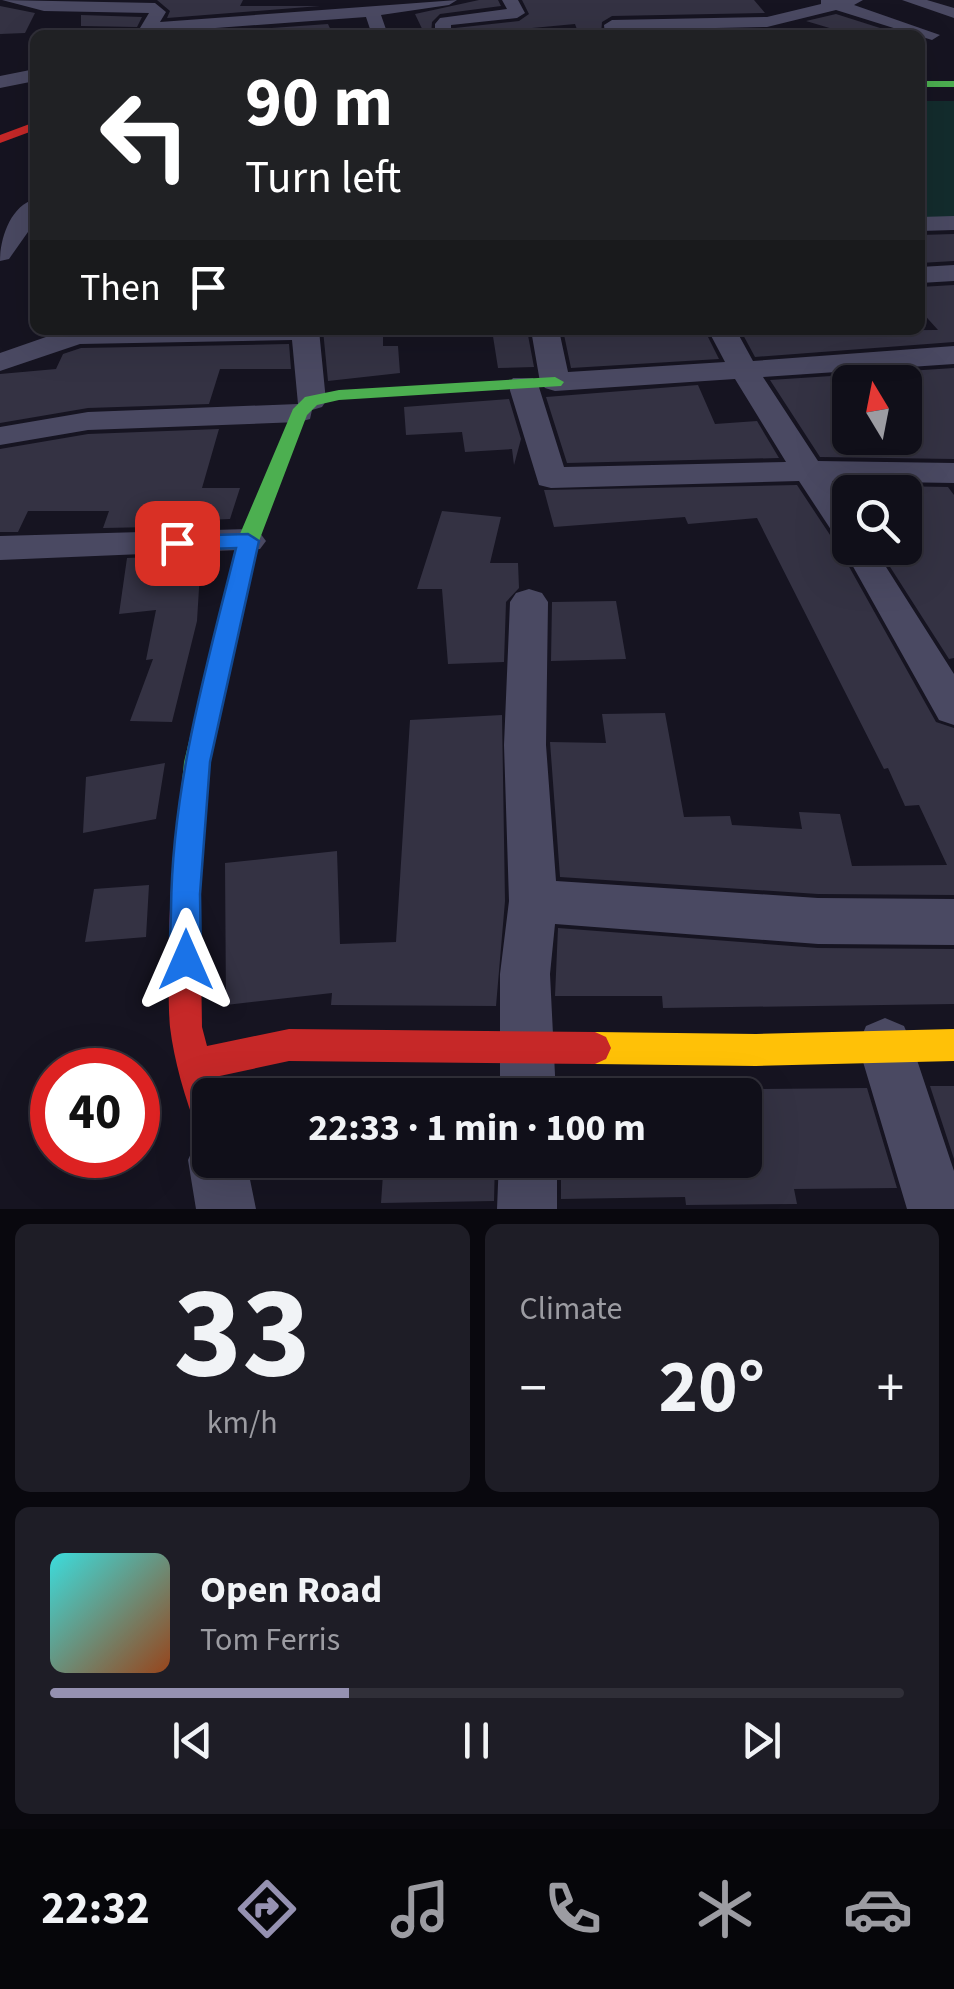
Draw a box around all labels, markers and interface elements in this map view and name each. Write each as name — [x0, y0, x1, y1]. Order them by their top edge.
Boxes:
text: 90 m — [245, 53, 393, 153]
icon: left — [80, 70, 210, 200]
text: Turn left — [245, 146, 401, 210]
icon: arrive — [181, 260, 236, 315]
text: Then — [80, 261, 161, 315]
north arrow — [832, 365, 922, 455]
map controls — [832, 365, 922, 565]
button: search — [832, 475, 922, 565]
pin — [135, 501, 220, 586]
icon: arrive — [150, 516, 205, 571]
position arrow — [134, 908, 238, 1012]
speed limit sign: 40 — [30, 1048, 160, 1178]
text: 22:33 · 1 min · 100 m — [308, 1101, 646, 1155]
text: 33 — [174, 1242, 311, 1427]
text: Climate — [520, 1286, 622, 1332]
text: 20° — [658, 1334, 765, 1441]
text: − — [520, 1350, 547, 1428]
text: + — [877, 1350, 904, 1428]
text: km/h — [207, 1400, 278, 1446]
text: Open Road — [200, 1563, 382, 1617]
text: Tom Ferris — [200, 1617, 340, 1663]
icon: previous — [165, 1713, 220, 1768]
icon: pause — [449, 1713, 504, 1768]
icon: next — [734, 1713, 789, 1768]
icon: directions — [232, 1874, 302, 1944]
icon: music — [385, 1874, 455, 1944]
icon: phone — [538, 1874, 608, 1944]
icon: climate — [690, 1874, 760, 1944]
icon: car — [843, 1874, 913, 1944]
text: 22:32 — [41, 1877, 150, 1941]

